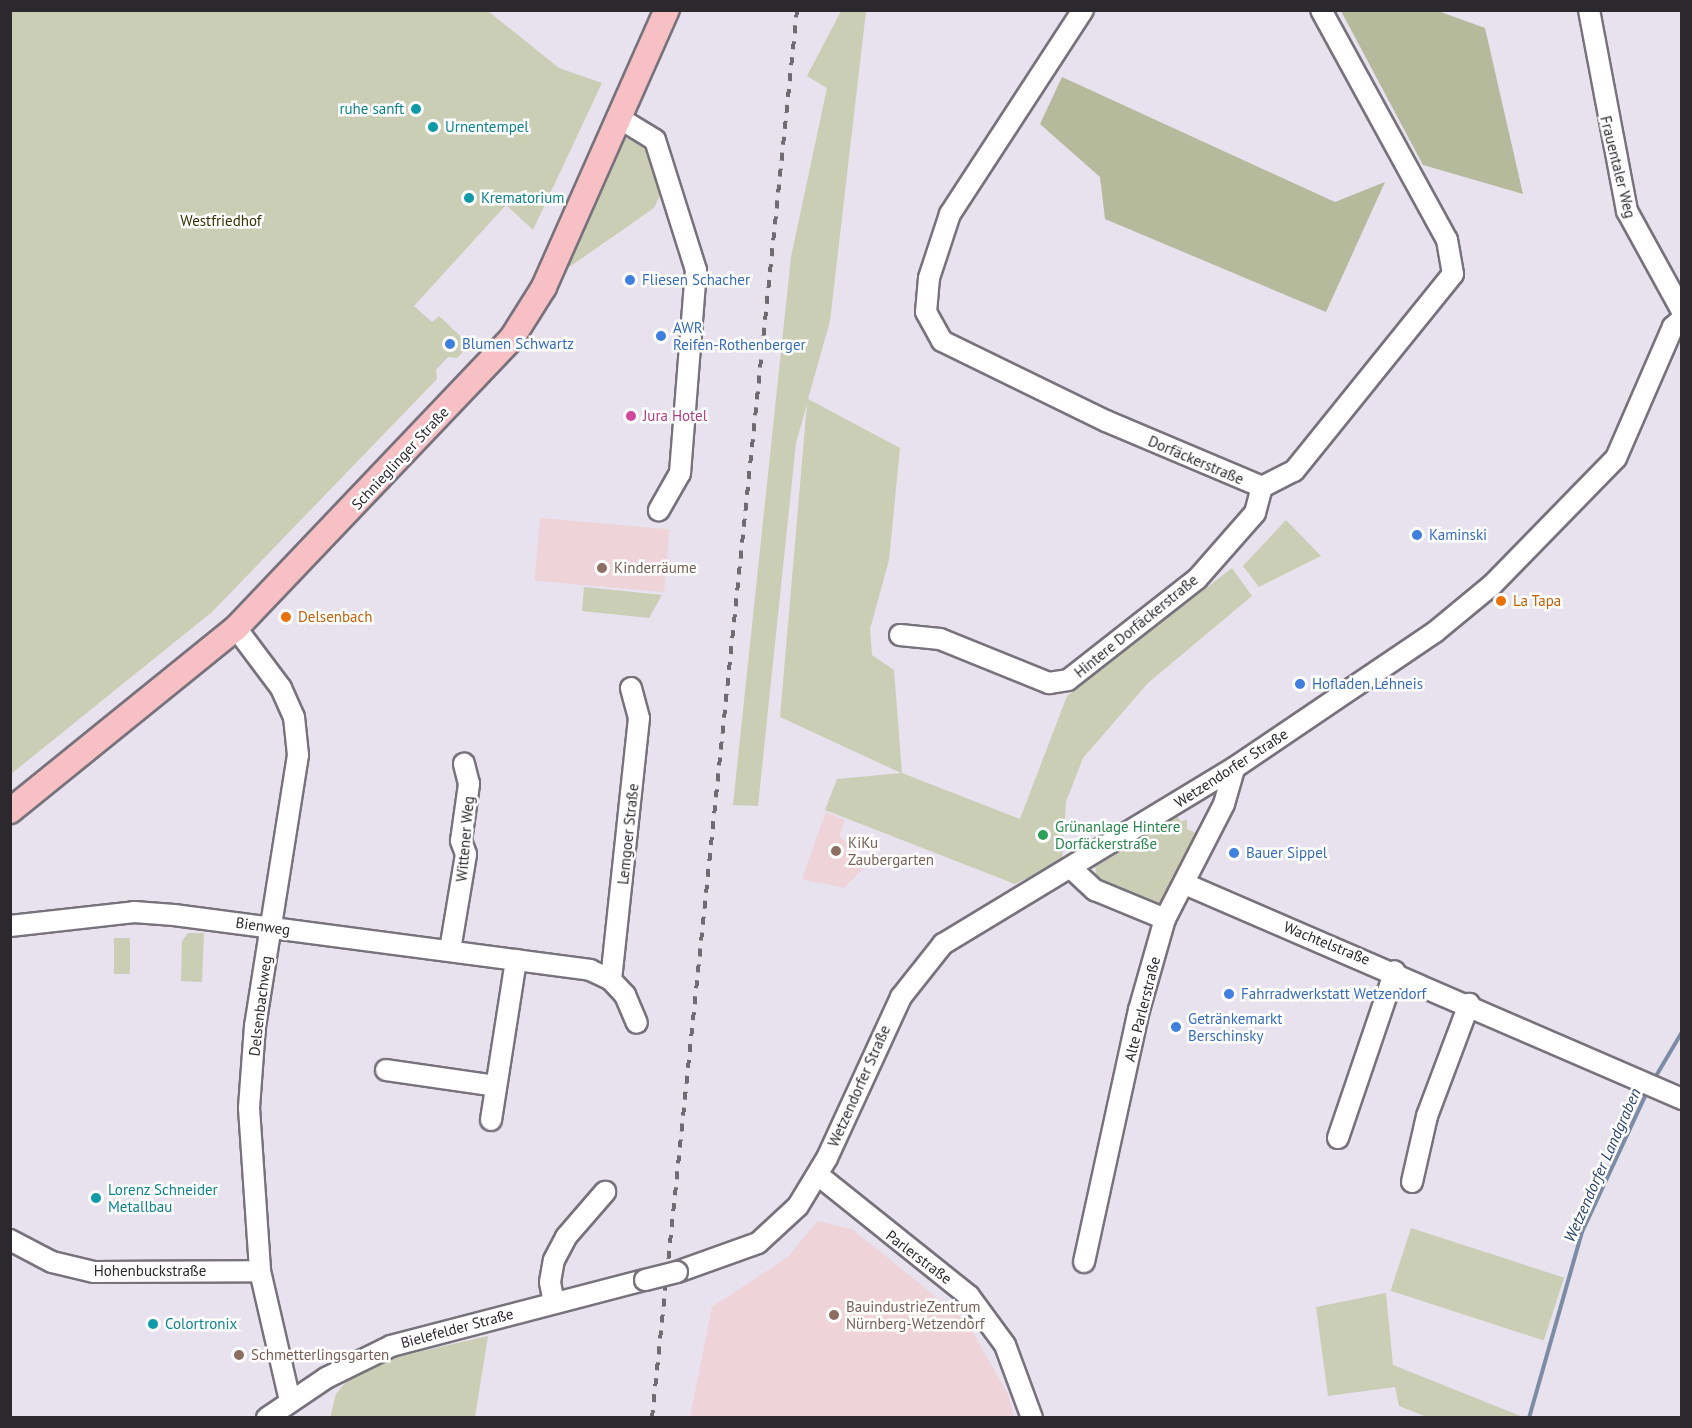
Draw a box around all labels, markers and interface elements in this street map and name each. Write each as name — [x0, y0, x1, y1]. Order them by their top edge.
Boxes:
place label: ruhe sanft — [339, 100, 404, 118]
marker: ruhe sanft — [409, 102, 423, 116]
street label: Frauentaler Weg — [1597, 114, 1639, 220]
place label: Urnentempel — [445, 118, 529, 136]
marker: Urnentempel — [426, 120, 440, 134]
place label: Krematorium — [481, 189, 564, 207]
marker: Krematorium — [462, 191, 476, 205]
park label: Westfriedhof — [180, 212, 262, 230]
place label: Fliesen Schacher — [642, 271, 750, 289]
marker: Fliesen Schacher — [623, 273, 637, 287]
place label: AWR Reifen-Rothenberger — [673, 318, 806, 353]
marker: AWR Reifen-Rothenberger — [654, 329, 668, 343]
place label: Blumen Schwartz — [462, 335, 574, 353]
marker: Blumen Schwartz — [443, 337, 457, 351]
street label: Schnieglinger Straße — [348, 403, 452, 513]
place label: Jura Hotel — [643, 407, 707, 425]
marker: Jura Hotel — [624, 409, 638, 423]
street label: Dorfäckerstraße — [1145, 432, 1247, 488]
place label: Kaminski — [1429, 526, 1487, 544]
marker: Kaminski — [1410, 528, 1424, 542]
place label: Kinderräume — [614, 559, 697, 577]
marker: Kinderräume — [595, 561, 609, 575]
street label: Hintere Dorfäckerstraße — [1071, 571, 1201, 681]
place label: La Tapa — [1513, 592, 1562, 610]
marker: La Tapa — [1494, 594, 1508, 608]
place label: Delsenbach — [298, 608, 372, 626]
marker: Delsenbach — [279, 610, 293, 624]
place label: Hofladen Lehneis — [1312, 675, 1423, 693]
marker: Hofladen Lehneis — [1293, 677, 1307, 691]
street label: Wetzendorfer Straße — [1171, 725, 1291, 811]
street label: Lemgoer Straße — [614, 783, 642, 885]
street label: Wittener Weg — [452, 795, 478, 883]
place label: Grünanlage Hintere Dorfäckerstraße — [1055, 817, 1180, 852]
marker: Grünanlage Hintere Dorfäckerstraße — [1036, 828, 1050, 842]
place label: KiKu Zaubergarten — [848, 833, 934, 868]
marker: KiKu Zaubergarten — [829, 844, 843, 858]
place label: Bauer Sippel — [1246, 844, 1327, 862]
marker: Bauer Sippel — [1227, 846, 1241, 860]
street label: Bienweg — [235, 913, 291, 939]
street label: Wachtelstraße — [1281, 918, 1373, 968]
street label: Delsenbachweg — [245, 955, 275, 1057]
street label: Alte Parlerstraße — [1120, 955, 1164, 1063]
place label: Fahrradwerkstatt Wetzendorf — [1241, 985, 1427, 1003]
marker: Fahrradwerkstatt Wetzendorf — [1222, 987, 1236, 1001]
place label: Getränkemarkt Berschinsky — [1188, 1009, 1282, 1044]
marker: Getränkemarkt Berschinsky — [1169, 1020, 1183, 1034]
street label: Wetzendorfer Straße — [824, 1022, 894, 1150]
water label: Wetzendorfer Landgraben — [1559, 1085, 1645, 1245]
place label: Lorenz Schneider Metallbau — [108, 1180, 218, 1215]
marker: Lorenz Schneider Metallbau — [89, 1191, 103, 1205]
street label: Parlerstraße — [882, 1226, 956, 1288]
street label: Hohenbuckstraße — [94, 1262, 206, 1280]
place label: BauindustrieZentrum Nürnberg-Wetzendorf — [846, 1297, 985, 1332]
street label: Bielefelder Straße — [399, 1304, 515, 1352]
marker: BauindustrieZentrum Nürnberg-Wetzendorf — [827, 1308, 841, 1322]
place label: Colortronix — [165, 1315, 237, 1333]
marker: Colortronix — [146, 1317, 160, 1331]
place label: Schmetterlingsgarten — [251, 1346, 389, 1364]
marker: Schmetterlingsgarten — [232, 1348, 246, 1362]

